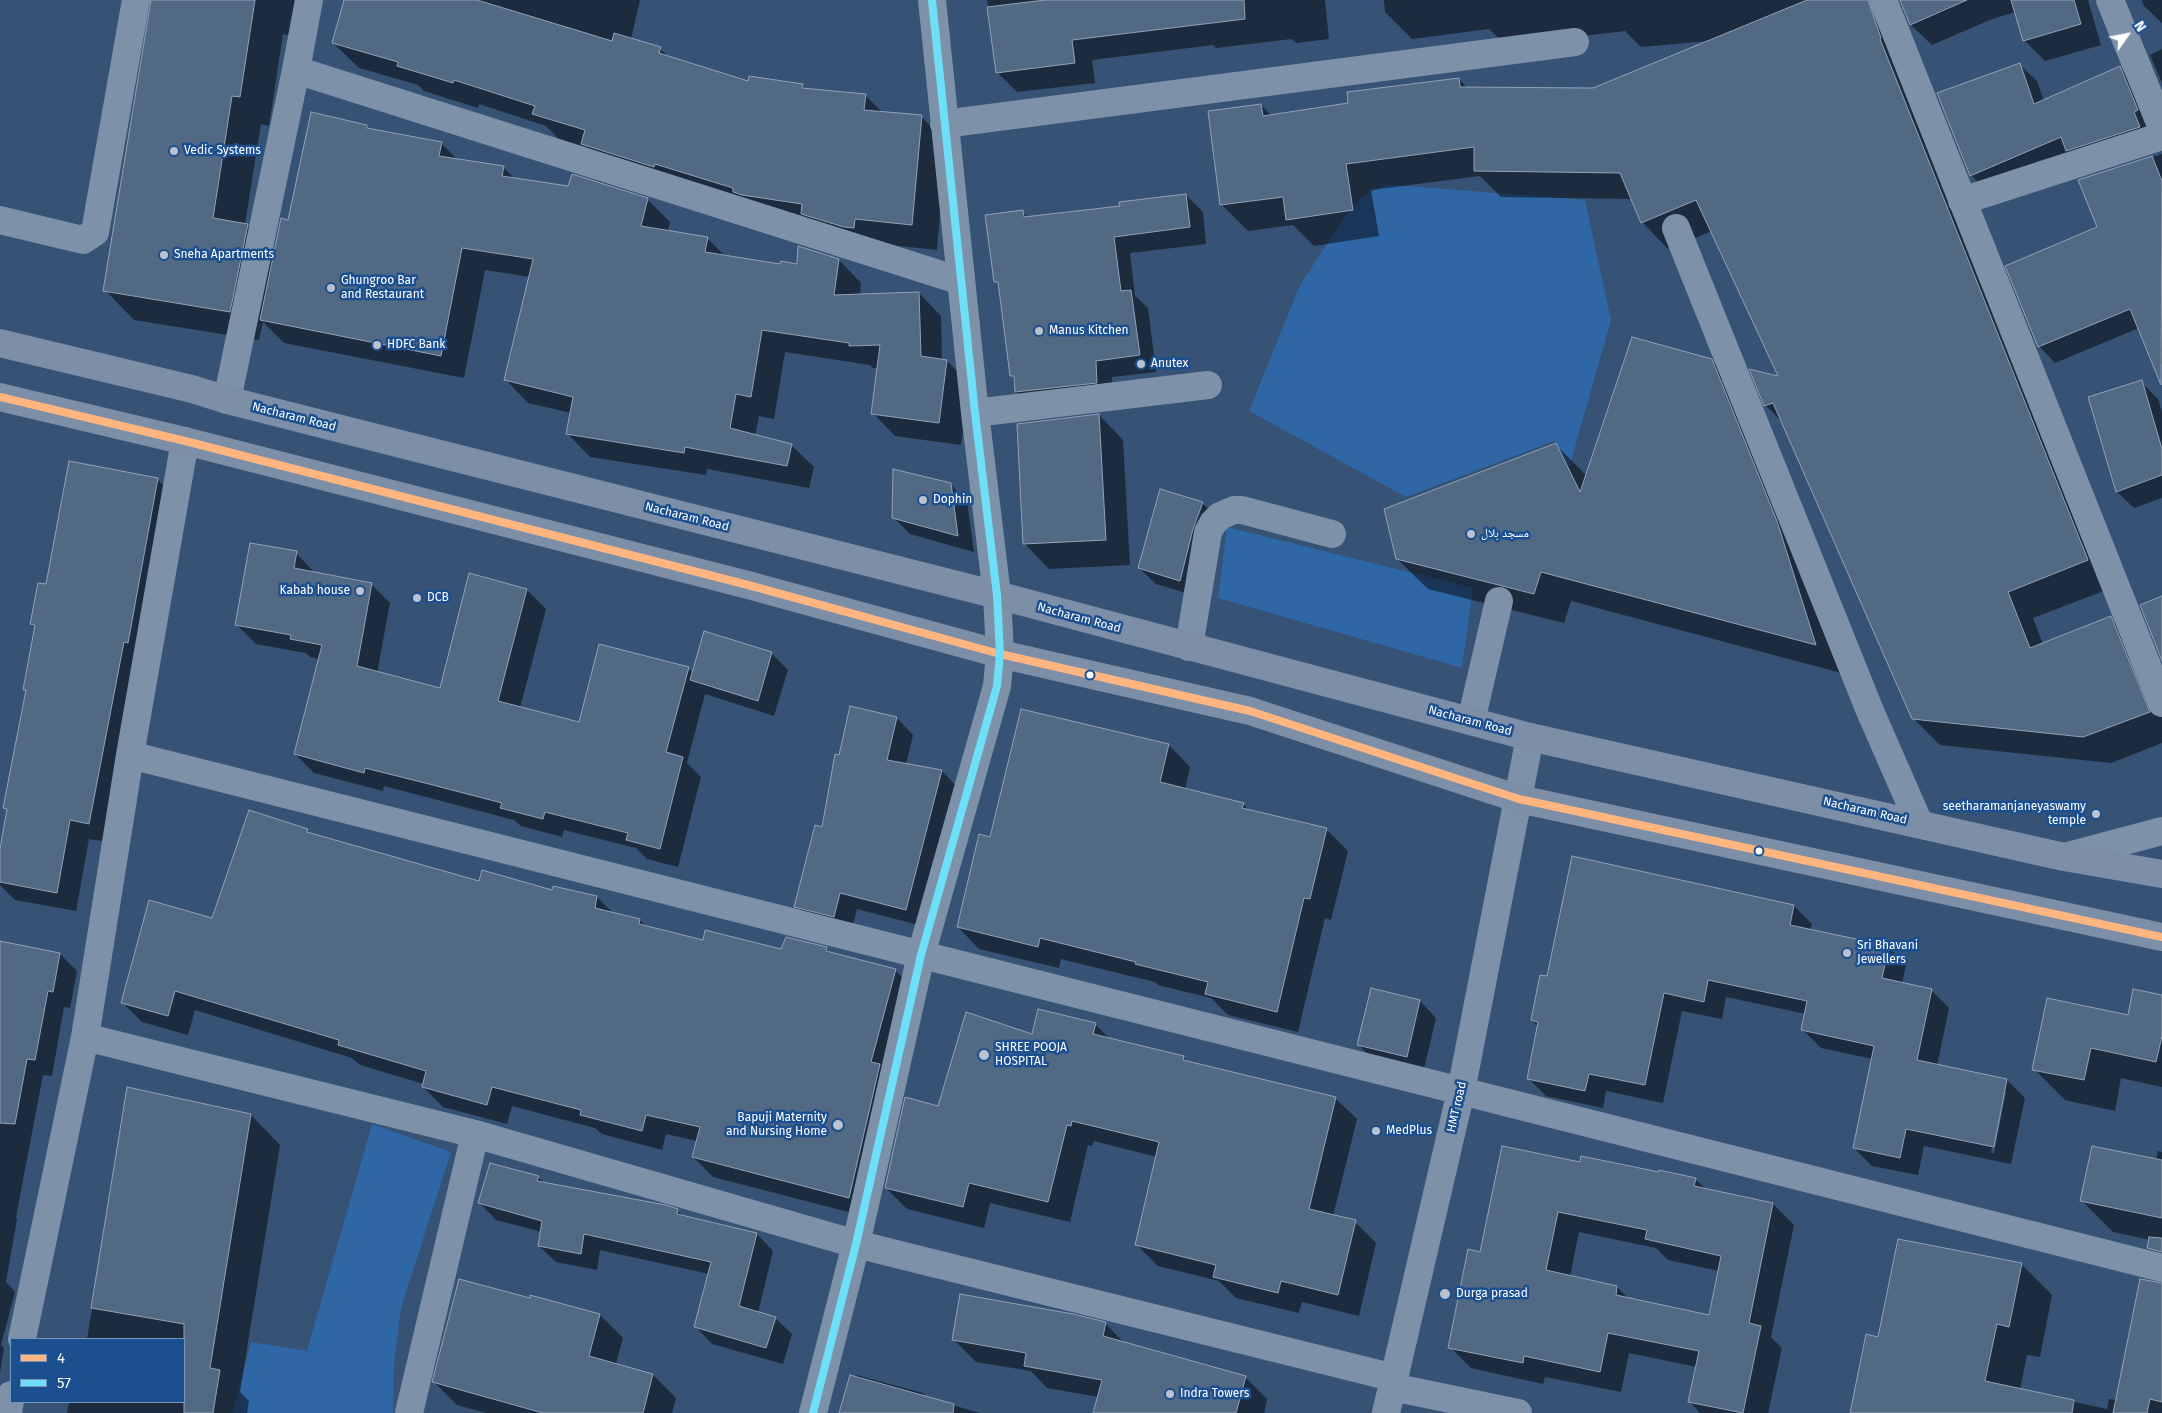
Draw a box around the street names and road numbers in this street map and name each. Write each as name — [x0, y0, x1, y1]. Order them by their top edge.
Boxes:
street label: Nacharam Road — [251, 400, 337, 434]
street label: Nacharam Road — [644, 500, 730, 534]
street label: Nacharam Road — [1036, 600, 1122, 636]
street label: Nacharam Road — [1427, 703, 1513, 739]
street label: Nacharam Road — [1822, 794, 1908, 828]
street label: HMT road — [1444, 1080, 1470, 1134]

